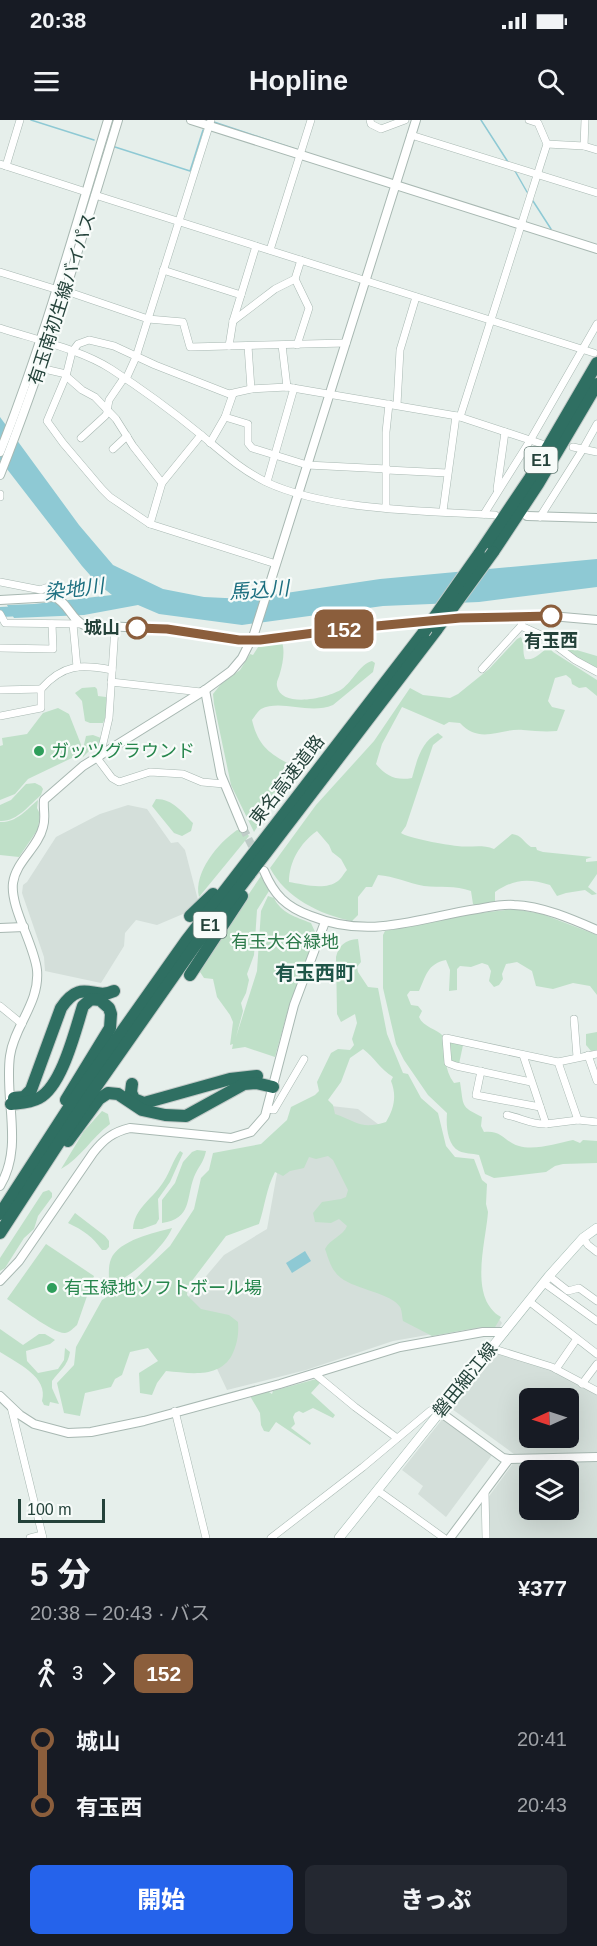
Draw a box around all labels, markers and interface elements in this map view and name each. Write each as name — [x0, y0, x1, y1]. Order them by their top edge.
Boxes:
text: 20:38 — [30, 8, 86, 33]
icon: menu — [30, 65, 63, 98]
icon: search — [534, 65, 567, 98]
text: Hopline — [249, 66, 348, 96]
street label: 有玉南初生線バイパス — [25, 210, 99, 388]
road number: E1 — [524, 447, 558, 473]
water label: 染地川 — [43, 574, 107, 604]
water label: 馬込川 — [228, 577, 292, 603]
marker: 有玉西 — [540, 605, 562, 627]
line badge: 152 — [310, 610, 379, 648]
marker: 城山 — [126, 617, 148, 639]
place label: 城山 — [84, 618, 120, 638]
text: 152 — [326, 618, 362, 641]
place label: 有玉西 — [524, 631, 578, 651]
street label: 東名高速道路 — [246, 731, 328, 829]
place label: ガッツグラウンド — [51, 741, 195, 761]
marker: ガッツグラウンド — [32, 744, 46, 758]
road number: E1 — [194, 912, 226, 938]
park label: 有玉大谷緑地 — [231, 932, 339, 952]
district label: 有玉西町 — [275, 962, 355, 984]
place label: 有玉緑地ソフトボール場 — [64, 1278, 262, 1298]
marker: 有玉緑地ソフトボール場 — [45, 1281, 59, 1295]
street label: 磐田細江線 — [429, 1339, 501, 1421]
north arrow — [519, 1388, 579, 1448]
map controls — [519, 1388, 579, 1520]
button: layers — [519, 1460, 579, 1520]
scale bar — [18, 1496, 105, 1524]
text: 100 m — [27, 1501, 71, 1518]
text: 5 分 — [30, 1556, 91, 1593]
text: ¥377 — [518, 1576, 567, 1601]
text: 20:38 – 20:43 · バス — [30, 1602, 210, 1624]
icon: walk — [30, 1657, 63, 1690]
icon: forward — [92, 1657, 125, 1690]
text: 3 — [72, 1662, 83, 1684]
text: 152 — [146, 1662, 181, 1685]
text: 20:41 — [517, 1728, 567, 1750]
text: 城山 — [76, 1729, 120, 1754]
text: 20:43 — [517, 1794, 567, 1816]
text: 有玉西 — [76, 1795, 142, 1820]
button: 開始 — [30, 1865, 293, 1934]
button: きっぷ — [305, 1865, 567, 1934]

